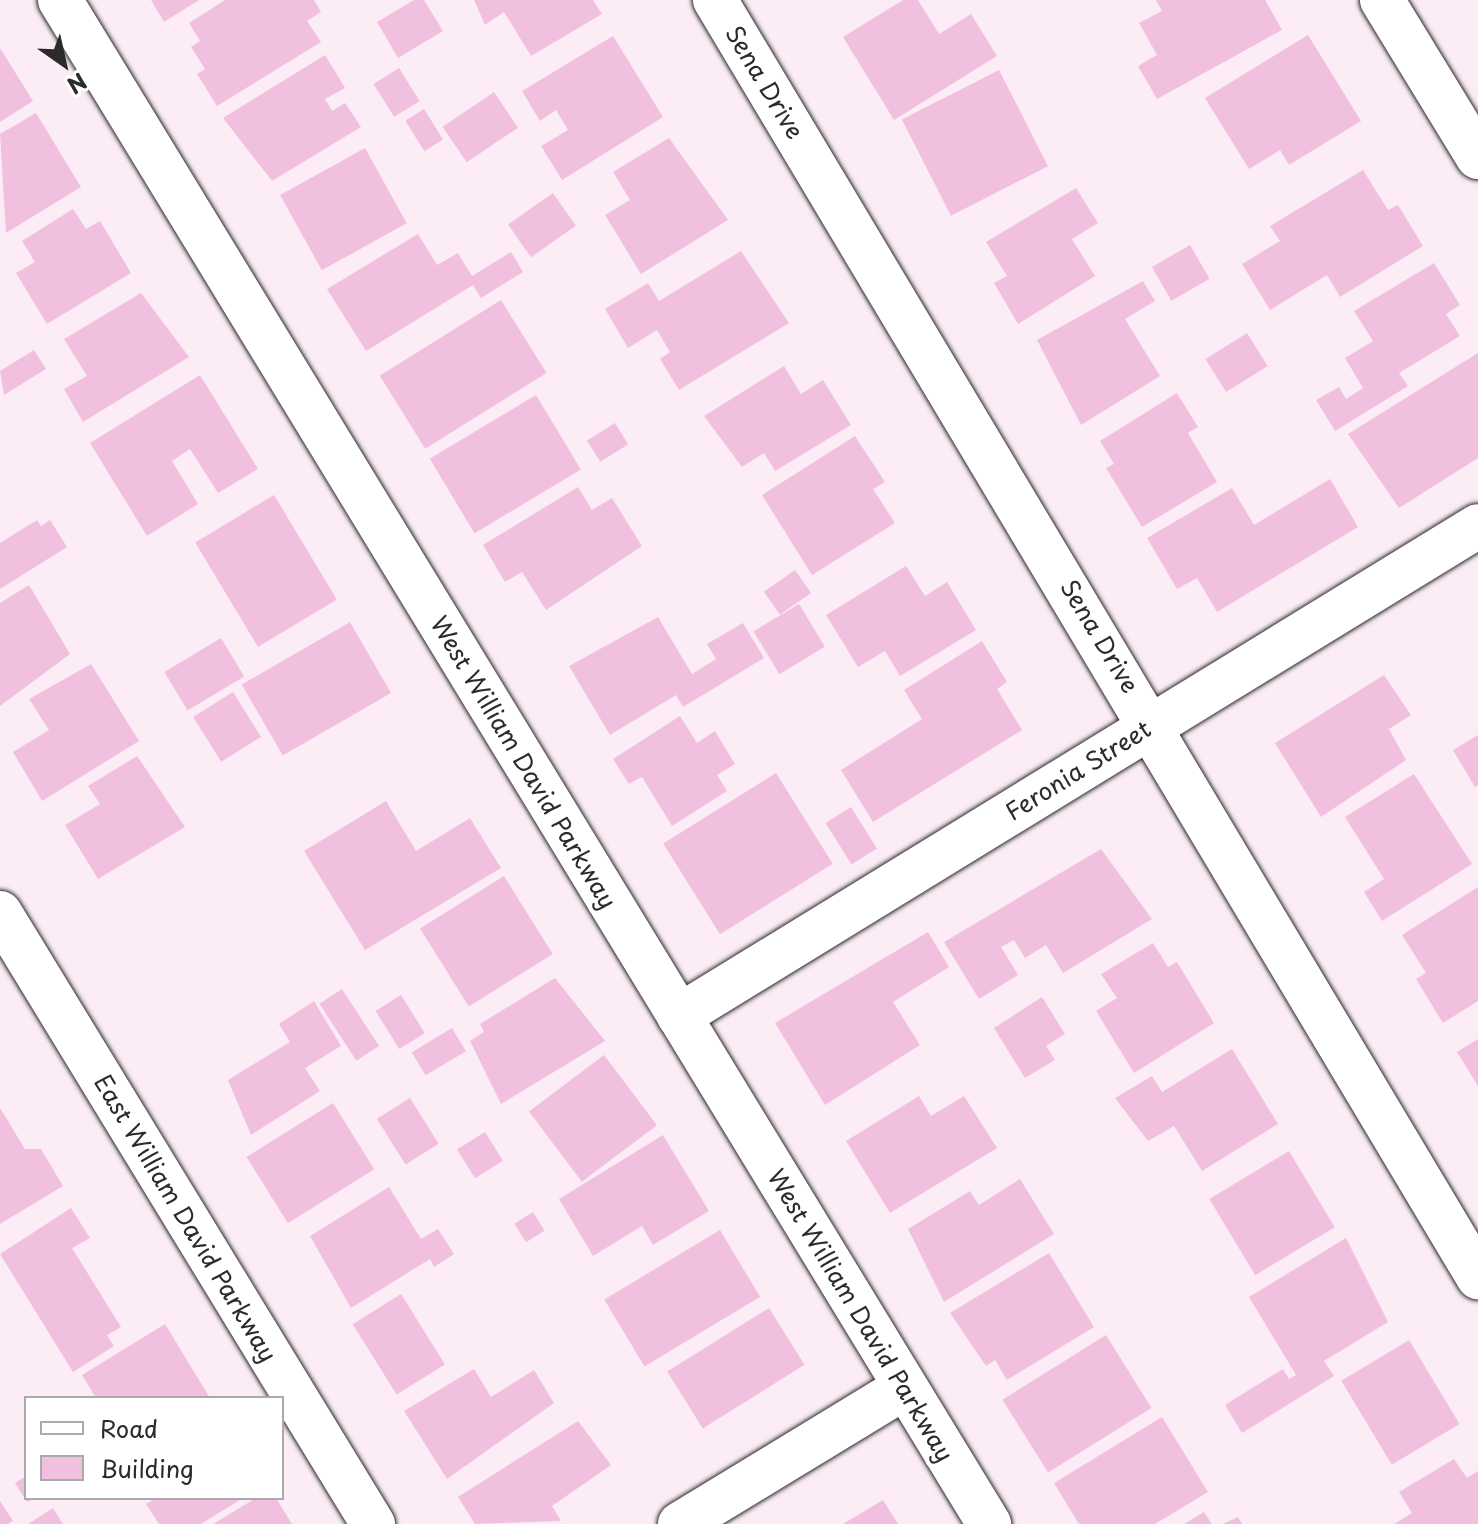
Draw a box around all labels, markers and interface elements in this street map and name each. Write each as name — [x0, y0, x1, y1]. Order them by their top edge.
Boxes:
street label: Sena Drive — [720, 20, 810, 144]
north arrow — [24, 24, 104, 104]
text: N — [61, 66, 94, 103]
street label: Sena Drive — [1055, 574, 1145, 698]
street label: West William David Parkway — [425, 611, 623, 913]
street label: Feronia Street — [1000, 714, 1156, 826]
street label: East William David Parkway — [89, 1069, 283, 1367]
street label: West William David Parkway — [762, 1164, 960, 1466]
legend — [24, 1396, 284, 1500]
text: Road — [100, 1410, 158, 1446]
text: Building — [100, 1450, 194, 1486]

